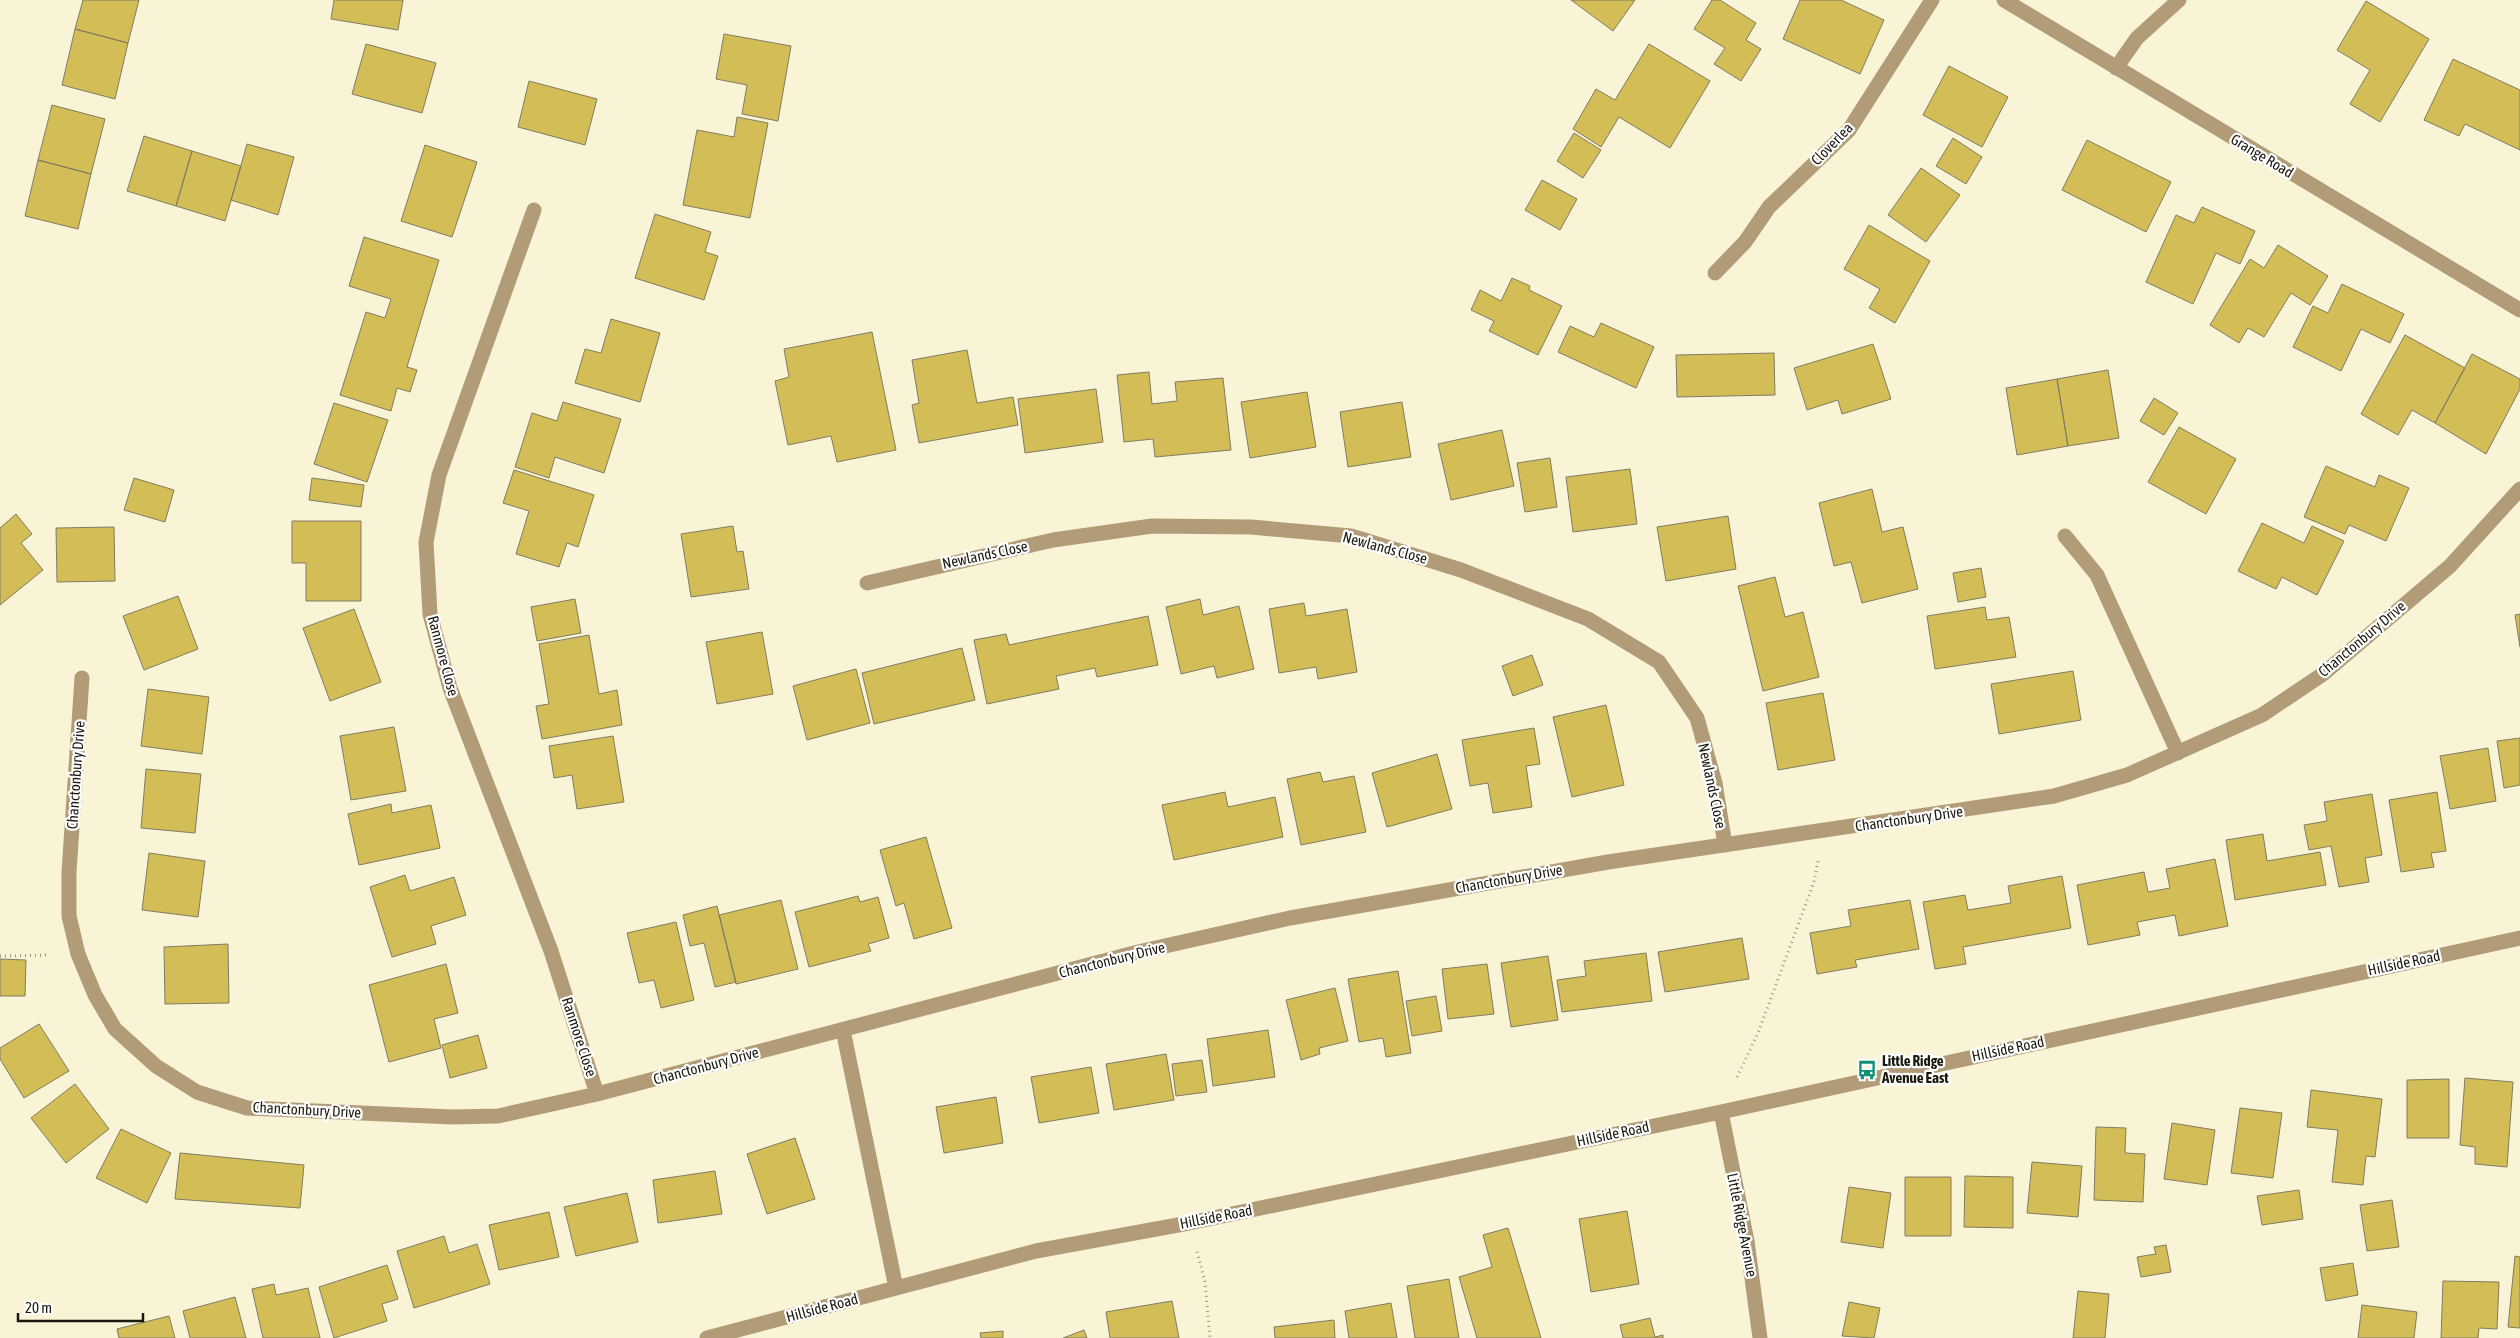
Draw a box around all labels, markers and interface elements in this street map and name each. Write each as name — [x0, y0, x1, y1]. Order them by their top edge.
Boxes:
street label: Cloverlea — [1807, 119, 1856, 168]
street label: Grange Road — [2228, 130, 2297, 181]
street label: Newlands Close — [1341, 528, 1429, 567]
street label: Newlands Close — [941, 537, 1029, 572]
street label: Chanctonbury Drive — [2315, 597, 2409, 680]
street label: Ranmore Close — [425, 614, 462, 698]
street label: Chanctonbury Drive — [63, 720, 88, 830]
street label: Newlands Close — [1695, 742, 1730, 830]
street label: Chanctonbury Drive — [1854, 803, 1964, 834]
street label: Chanctonbury Drive — [1454, 861, 1564, 896]
street label: Chanctonbury Drive — [1057, 938, 1167, 981]
street label: Hillside Road — [2366, 947, 2442, 978]
street label: Ranmore Close — [559, 995, 600, 1079]
street label: Hillside Road — [1970, 1033, 2046, 1064]
street label: Chanctonbury Drive — [651, 1043, 761, 1088]
place label: Little Ridge Avenue East — [1881, 1052, 1949, 1086]
bus stop icon: Little Ridge Avenue East — [1856, 1059, 1878, 1081]
street label: Chanctonbury Drive — [252, 1098, 362, 1121]
street label: Hillside Road — [1575, 1118, 1651, 1149]
street label: Little Ridge Avenue — [1724, 1172, 1761, 1278]
street label: Hillside Road — [1178, 1201, 1254, 1232]
scale bar — [18, 1290, 142, 1322]
street label: Hillside Road — [784, 1290, 860, 1325]
text: 20 m — [25, 1299, 52, 1316]

